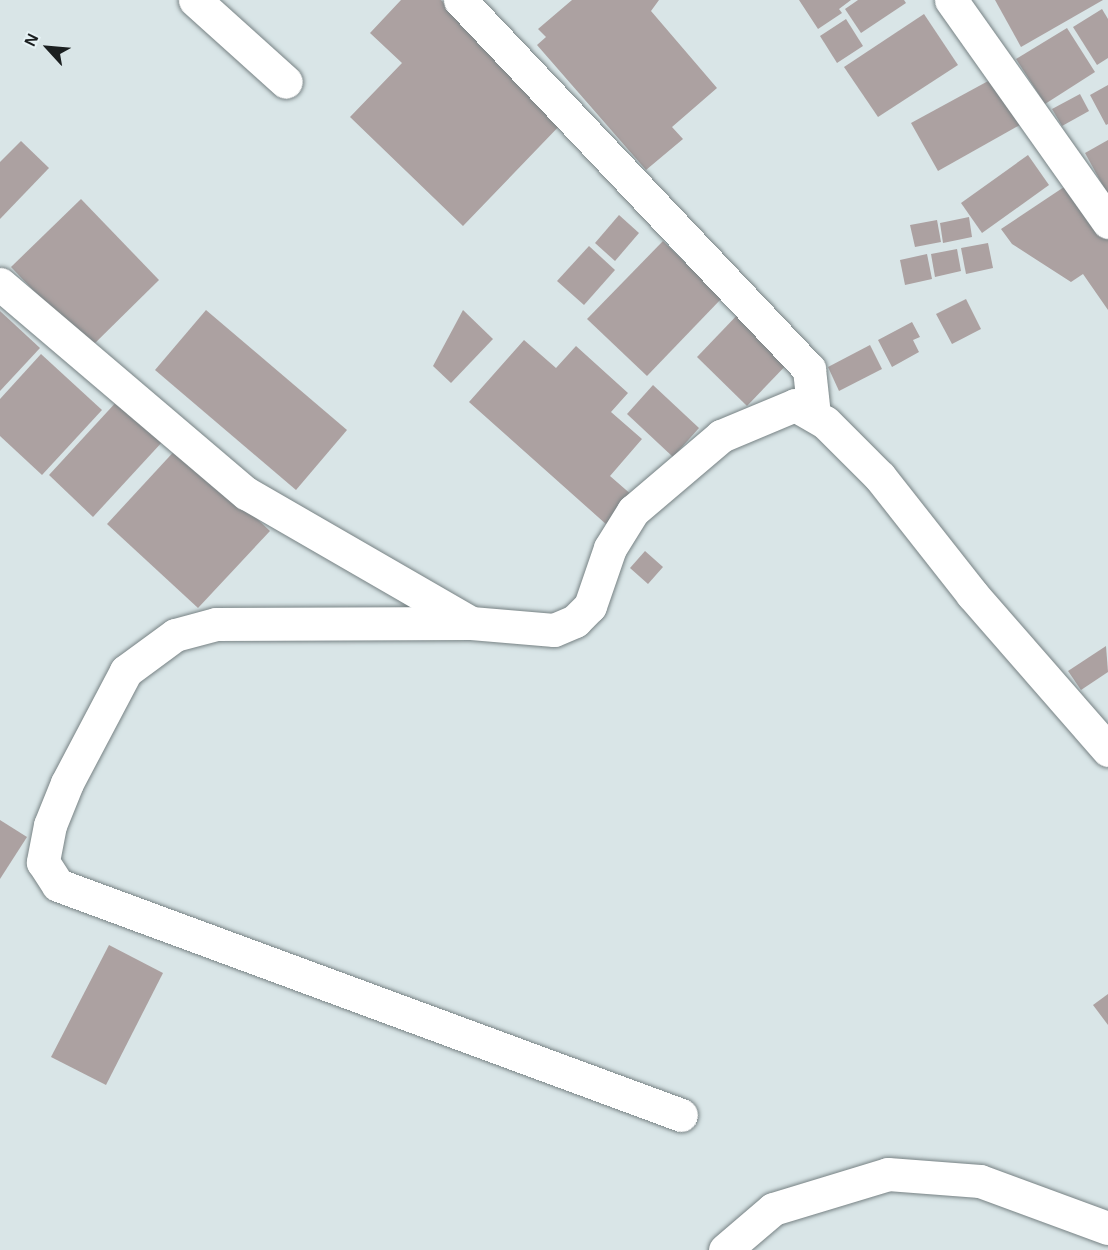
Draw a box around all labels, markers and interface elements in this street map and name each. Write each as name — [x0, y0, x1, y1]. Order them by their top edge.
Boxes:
north arrow — [18, 18, 78, 78]
text: N — [21, 31, 42, 49]

